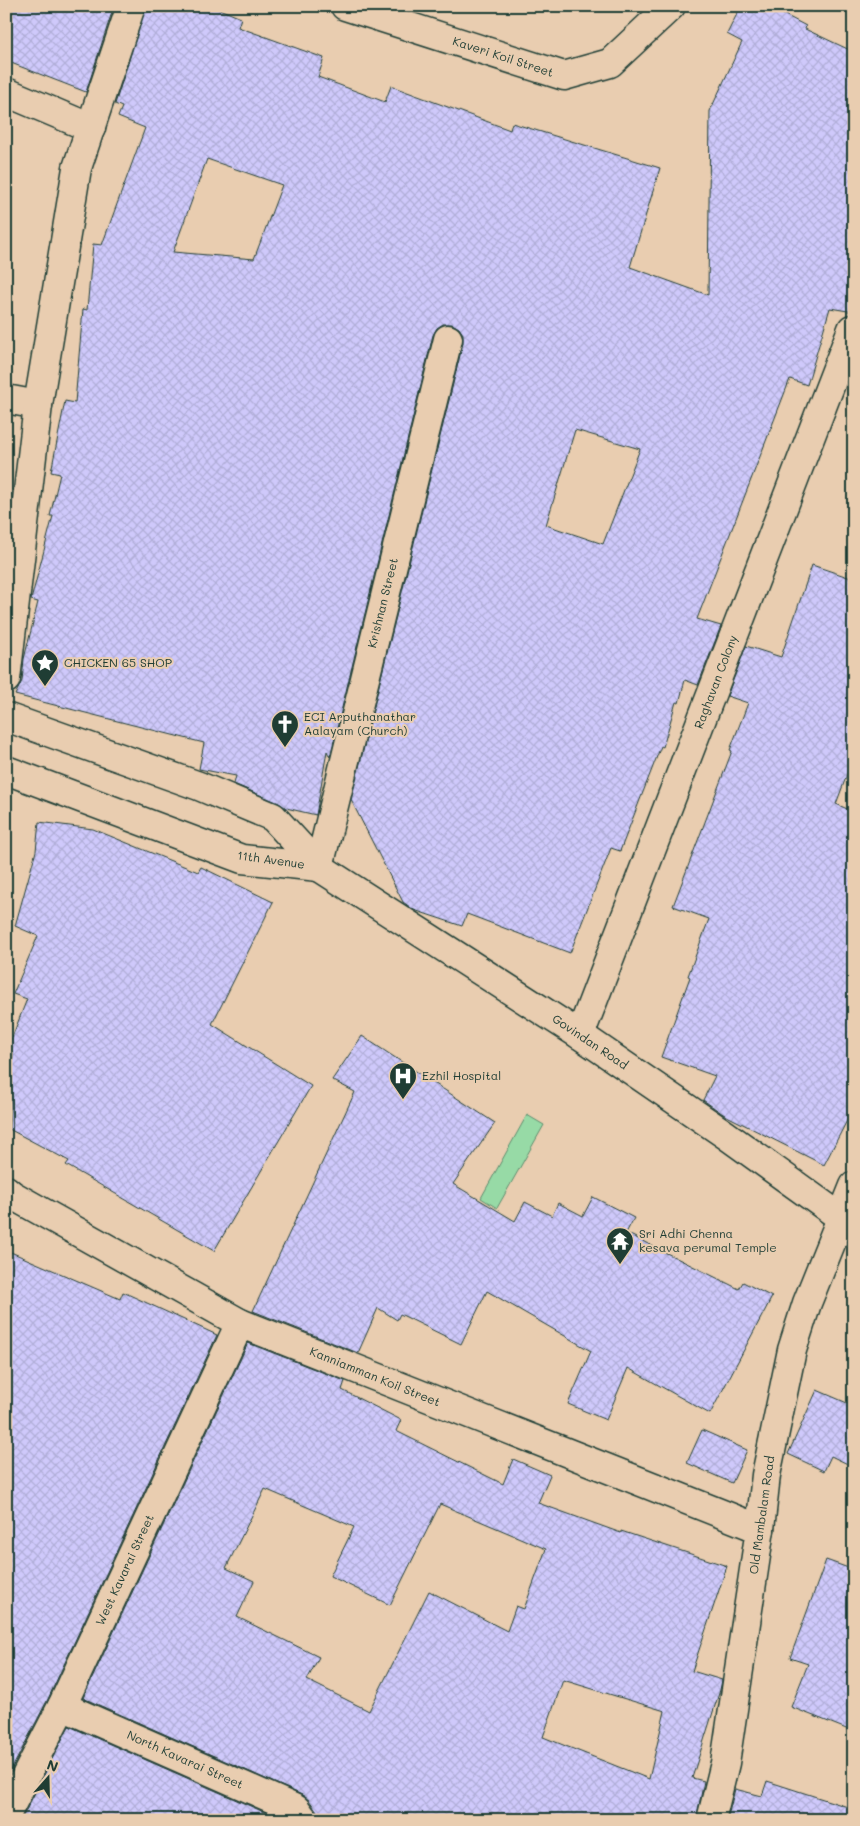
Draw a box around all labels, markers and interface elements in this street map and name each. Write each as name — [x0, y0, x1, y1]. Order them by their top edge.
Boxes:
street label: Kaveri Koil Street — [451, 32, 556, 80]
street label: Krishnan Street — [363, 556, 401, 650]
street label: Raghavan Colony — [690, 632, 740, 731]
place icon: CHICKEN 65 SHOP — [30, 648, 60, 687]
place label: CHICKEN 65 SHOP — [64, 654, 172, 670]
place label: ECI Arputhanathar Aalayam (Church) — [304, 708, 416, 738]
church icon: ECI Arputhanathar Aalayam (Church) — [270, 709, 300, 748]
street label: 11th Avenue — [236, 846, 306, 872]
street label: Govindan Road — [550, 1010, 632, 1073]
hospital icon: Ezhil Hospital — [388, 1061, 418, 1100]
place label: Ezhil Hospital — [422, 1067, 501, 1083]
place label: Sri Adhi Chenna kesava perumal Temple — [639, 1225, 777, 1255]
temple icon: Sri Adhi Chenna kesava perumal Temple — [605, 1226, 635, 1265]
street label: Kanniamman Koil Street — [308, 1343, 443, 1410]
street label: Old Mambalam Road — [745, 1454, 777, 1575]
street label: West Kavarai Street — [91, 1511, 157, 1628]
street label: North Kavarai Street — [125, 1726, 246, 1792]
north arrow — [22, 1754, 72, 1804]
text: N — [44, 1755, 61, 1776]

